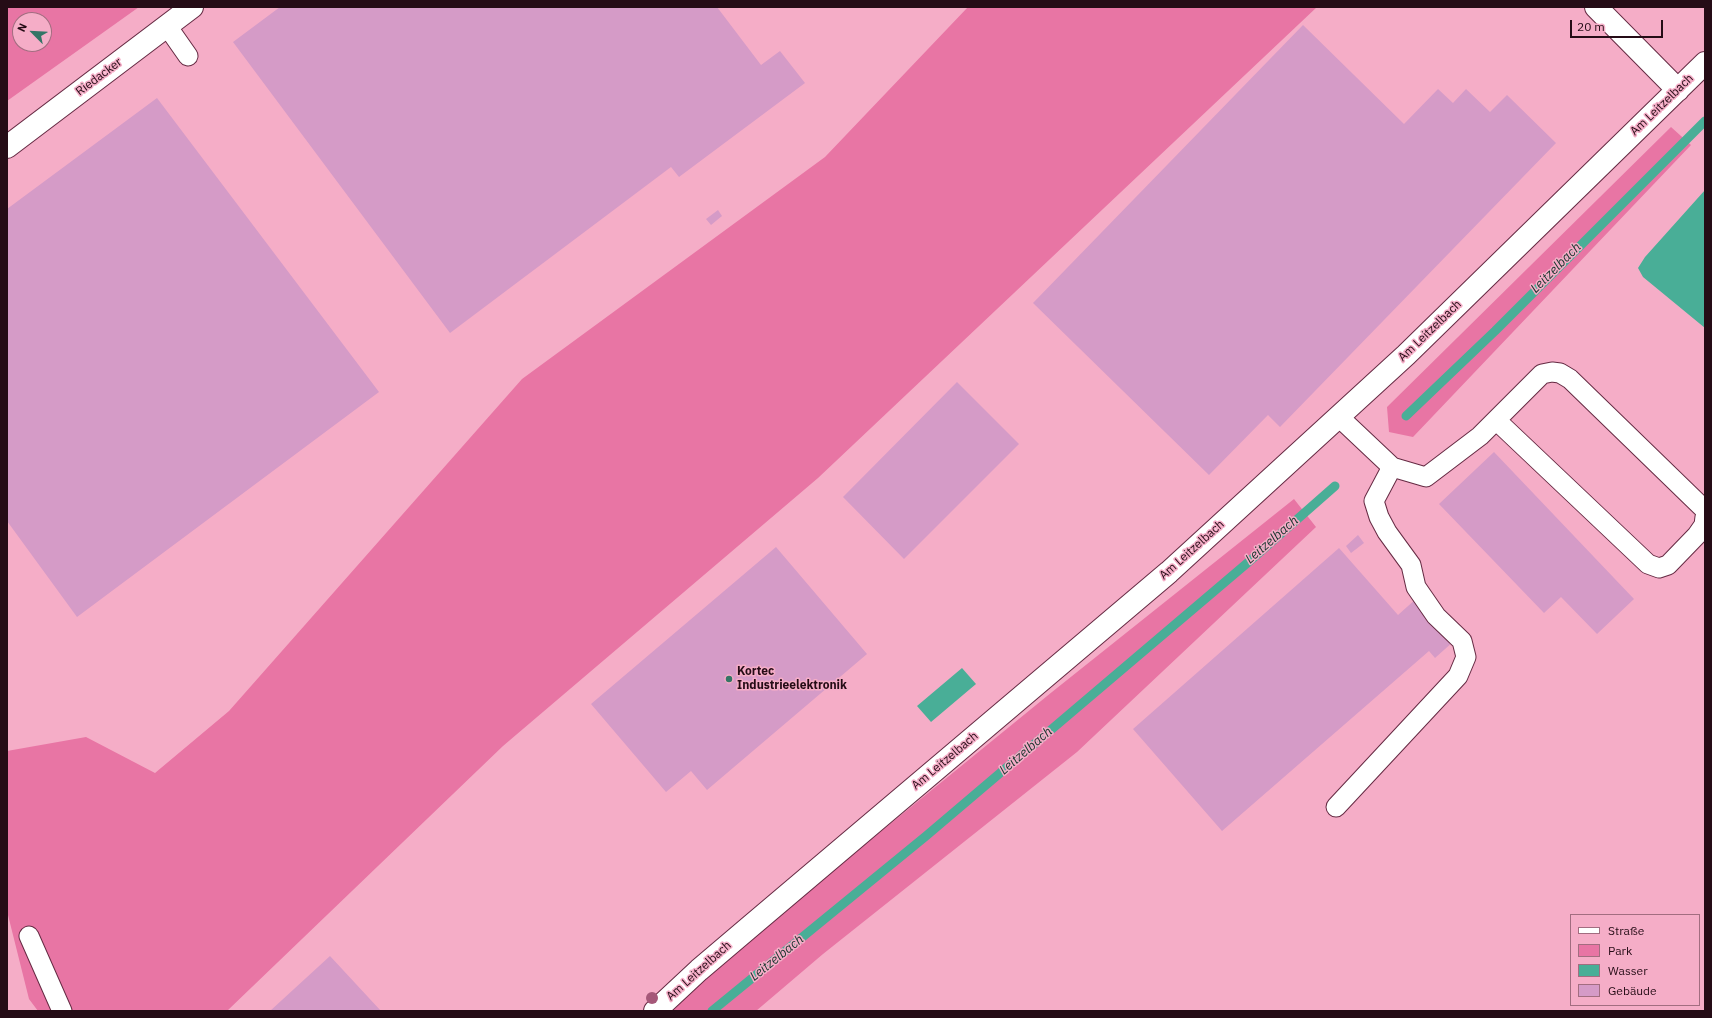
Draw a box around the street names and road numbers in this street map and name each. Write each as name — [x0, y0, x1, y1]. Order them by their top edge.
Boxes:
street label: Riedacker — [73, 55, 125, 99]
street label: Am Leitzelbach — [1627, 71, 1697, 139]
street label: Am Leitzelbach — [1395, 297, 1465, 365]
street label: Am Leitzelbach — [1157, 517, 1227, 583]
street label: Am Leitzelbach — [909, 729, 981, 793]
street label: Am Leitzelbach — [664, 938, 734, 1004]

